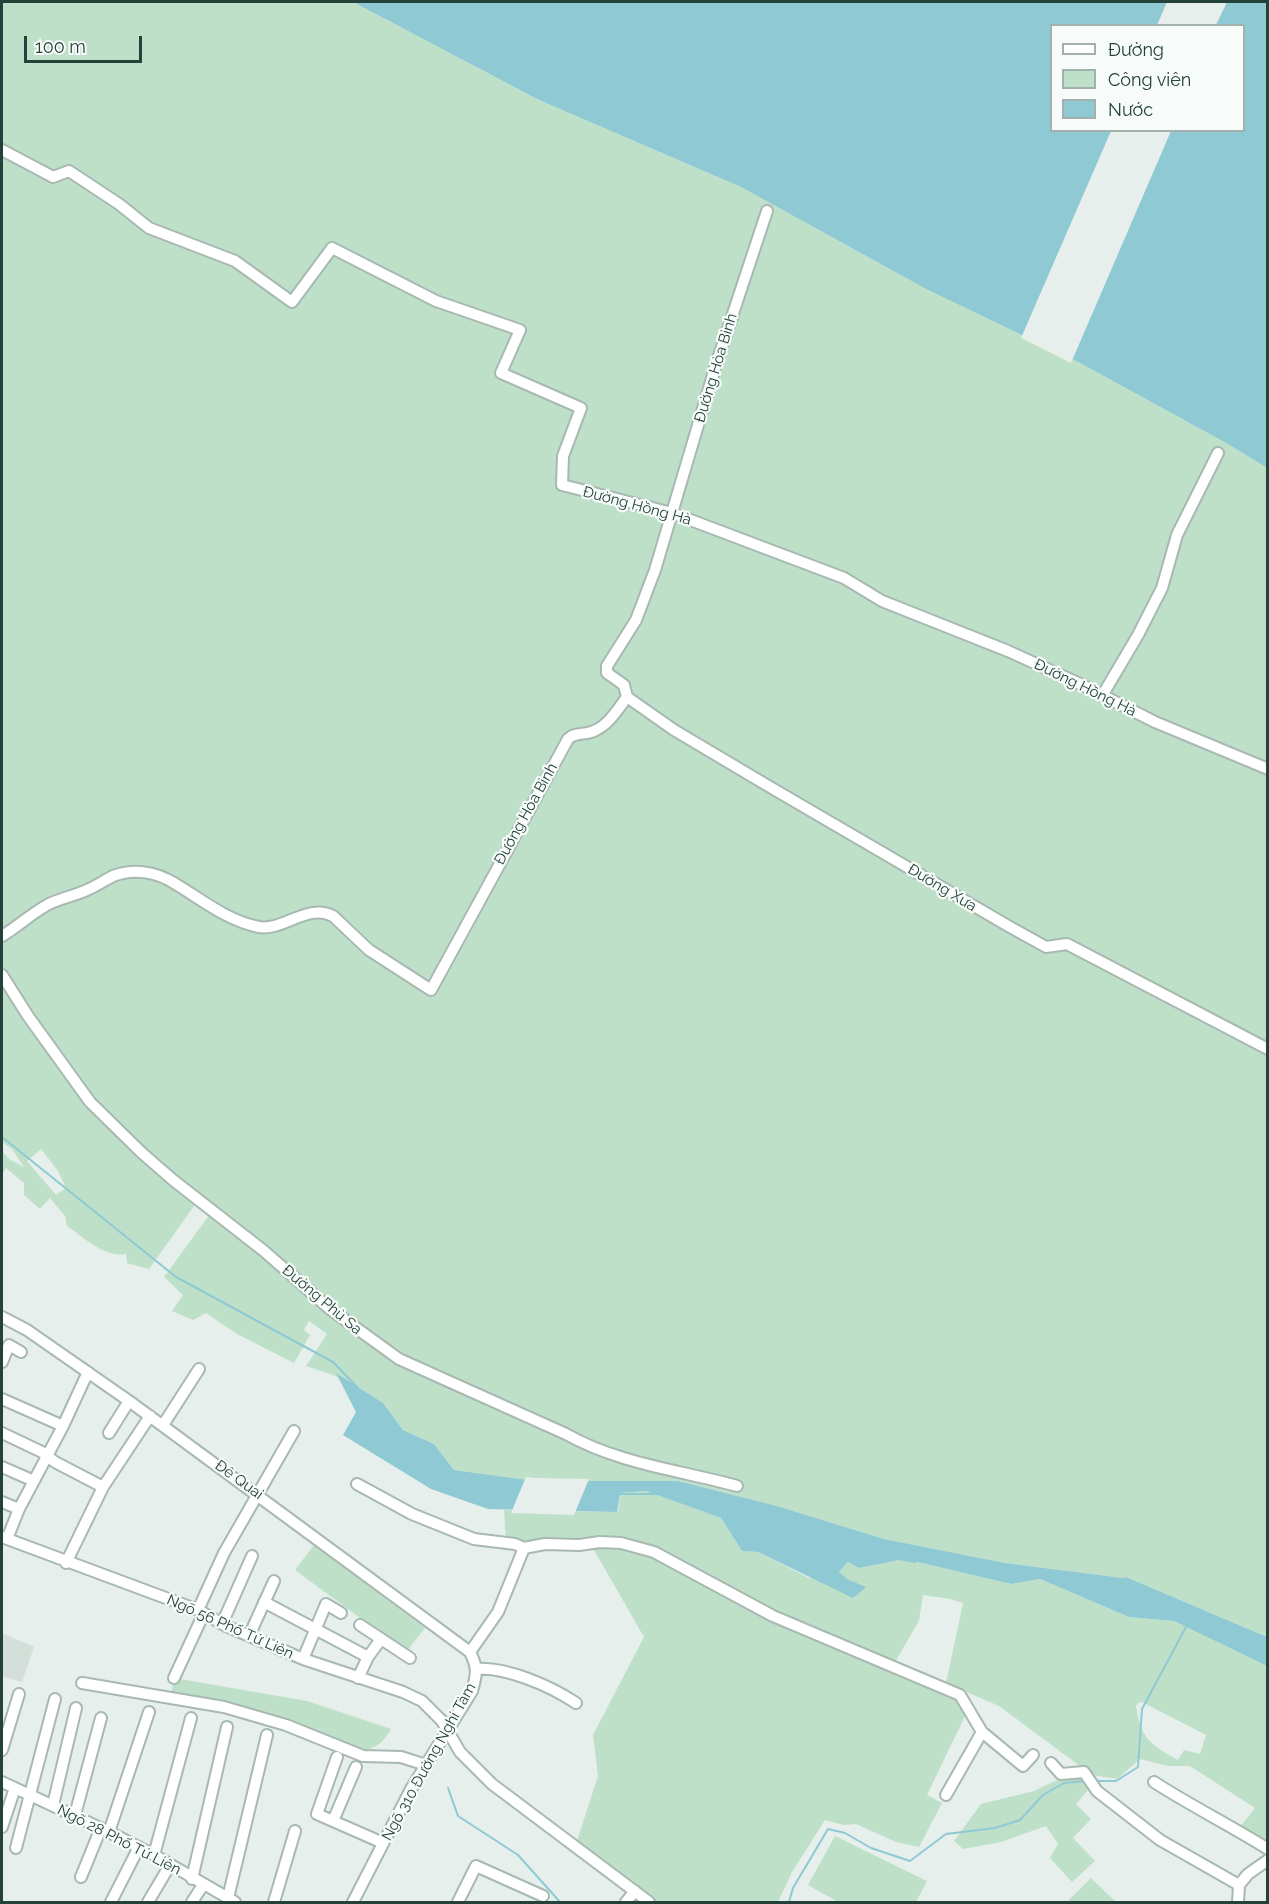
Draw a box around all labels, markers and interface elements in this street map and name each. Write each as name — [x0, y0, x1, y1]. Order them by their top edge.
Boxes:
scale bar — [27, 24, 146, 62]
legend — [1050, 24, 1245, 132]
text: 100 m — [35, 36, 86, 57]
text: Đường — [1108, 39, 1164, 60]
text: Công viên — [1108, 69, 1191, 90]
text: Nước — [1108, 99, 1153, 120]
street label: Đường Hòa Bình — [691, 311, 741, 425]
street label: Đường Hồng Hà — [581, 483, 693, 529]
street label: Đường Hồng Hà — [1031, 655, 1139, 721]
street label: Đường Hòa Bình — [491, 760, 561, 868]
street label: Đường Xưa — [904, 860, 980, 916]
street label: Đường Phù Sa — [278, 1261, 366, 1339]
street label: Đê Quai — [211, 1457, 267, 1503]
street label: Ngõ 56 Phố Tứ Liên — [164, 1591, 296, 1663]
street label: Ngõ 310 Đường Nghi Tàm — [378, 1680, 480, 1844]
street label: Ngõ 28 Phố Tứ Liên — [54, 1801, 184, 1879]

